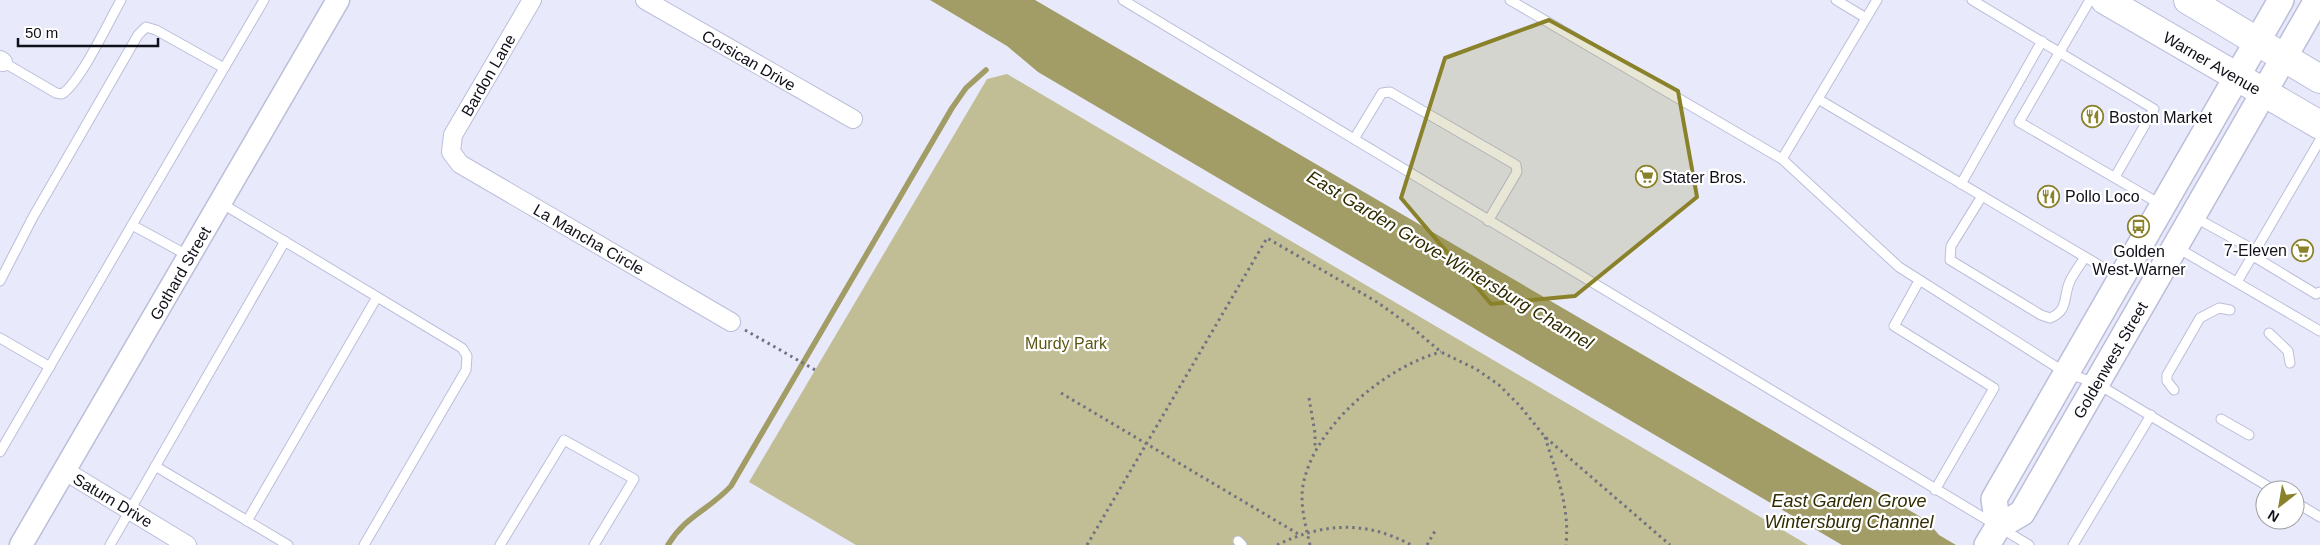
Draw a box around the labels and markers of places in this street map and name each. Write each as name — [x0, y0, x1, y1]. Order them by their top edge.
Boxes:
restaurant icon: Boston Market — [2081, 105, 2105, 129]
place label: Boston Market — [2109, 109, 2213, 126]
supermarket icon: Stater Bros. — [1634, 165, 1658, 189]
place label: Stater Bros. — [1662, 169, 1746, 186]
restaurant icon: Pollo Loco — [2037, 184, 2061, 208]
place label: Pollo Loco — [2065, 188, 2140, 205]
bus stop icon: Golden West-Warner — [2127, 215, 2151, 239]
supermarket icon: 7-Eleven — [2291, 238, 2315, 262]
place label: 7-Eleven — [2224, 242, 2287, 259]
place label: Golden West-Warner — [2092, 243, 2186, 278]

